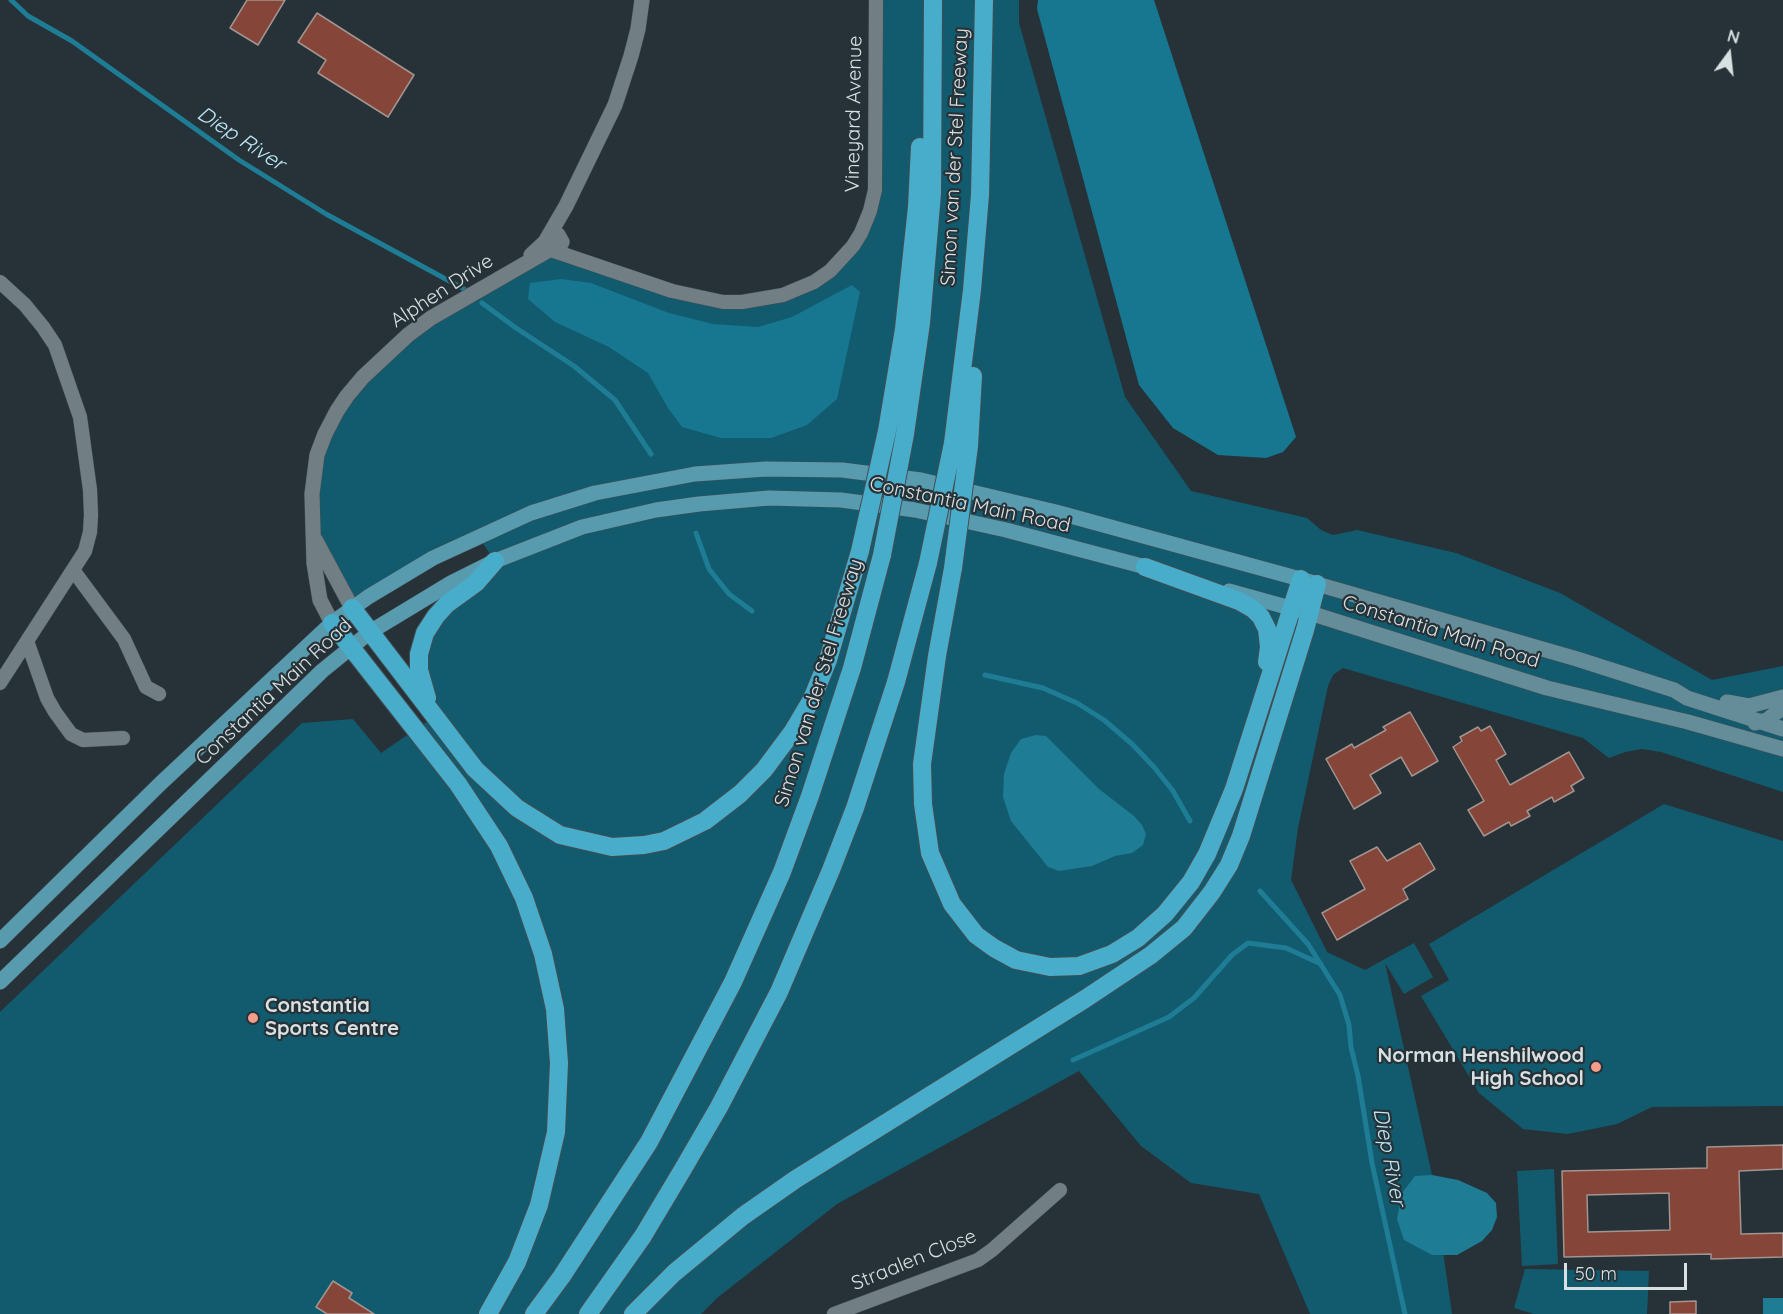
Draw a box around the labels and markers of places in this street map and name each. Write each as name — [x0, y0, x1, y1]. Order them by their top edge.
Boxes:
place label: Constantia Sports Centre — [265, 994, 399, 1041]
marker: Constantia Sports Centre — [246, 1011, 260, 1025]
place label: Norman Henshilwood High School — [1377, 1044, 1584, 1091]
marker: Norman Henshilwood High School — [1589, 1060, 1603, 1074]

